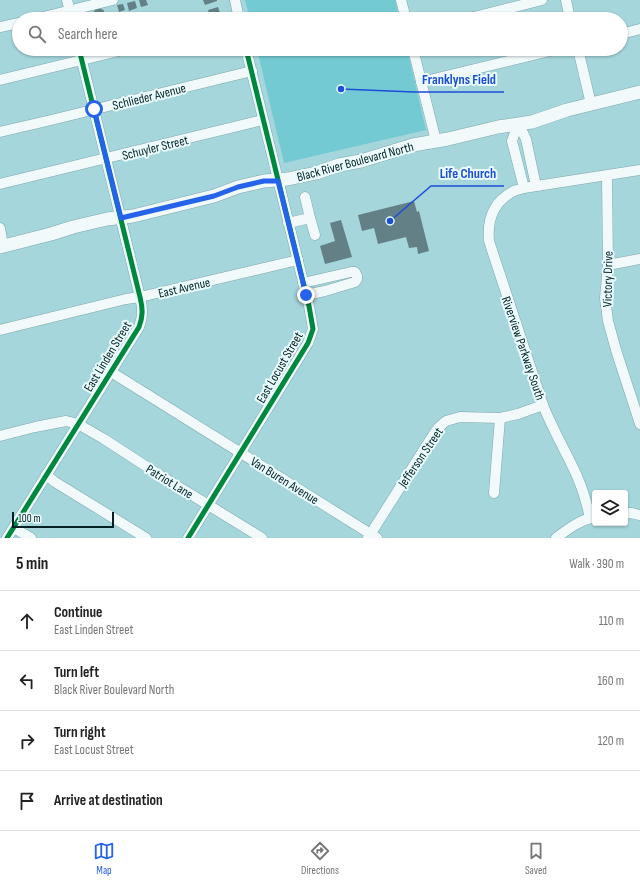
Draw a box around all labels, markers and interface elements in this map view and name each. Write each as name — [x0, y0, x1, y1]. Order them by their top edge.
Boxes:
search box — [12, 12, 628, 56]
icon: search — [26, 23, 48, 45]
text: Search here — [58, 25, 118, 44]
callout: Franklyns Field — [414, 66, 504, 92]
text: Franklyns Field — [422, 71, 496, 88]
street label: Schlieder Avenue — [111, 80, 188, 114]
route start — [85, 100, 103, 118]
street label: Schuyler Street — [120, 132, 190, 164]
street label: Black River Boulevard North — [295, 139, 415, 185]
callout: Life Church — [431, 160, 504, 186]
text: Life Church — [440, 165, 496, 182]
street label: Victory Drive — [600, 251, 616, 307]
street label: East Avenue — [157, 274, 212, 302]
route end — [297, 286, 315, 304]
street label: Riverview Parkway South — [498, 294, 548, 402]
street label: East Linden Street — [81, 318, 135, 395]
street label: East Locust Street — [253, 329, 307, 406]
street label: Jefferson Street — [394, 424, 447, 491]
street label: Van Buren Avenue — [247, 454, 322, 508]
street label: Patriot Lane — [143, 461, 196, 503]
map controls — [592, 490, 628, 526]
button: layers — [592, 490, 628, 526]
scale bar — [12, 510, 114, 529]
text: 100 m — [18, 512, 40, 525]
text: 5 min — [16, 554, 48, 574]
text: Walk · 390 m — [569, 556, 624, 572]
text: Continue — [54, 603, 103, 622]
icon: ahead — [16, 610, 38, 632]
text: 110 m — [599, 613, 624, 629]
text: East Linden Street — [54, 622, 133, 638]
text: Turn left — [54, 663, 99, 682]
icon: left — [16, 670, 38, 692]
text: 160 m — [598, 673, 624, 689]
text: Black River Boulevard North — [54, 682, 174, 698]
text: Turn right — [54, 723, 106, 742]
icon: right — [16, 730, 38, 752]
text: 120 m — [598, 733, 624, 749]
text: East Locust Street — [54, 742, 134, 758]
icon: arrive — [16, 790, 38, 812]
text: Arrive at destination — [54, 791, 163, 810]
tab: Map — [93, 840, 115, 877]
tab: Directions — [301, 840, 339, 877]
tab: Saved — [525, 840, 547, 877]

